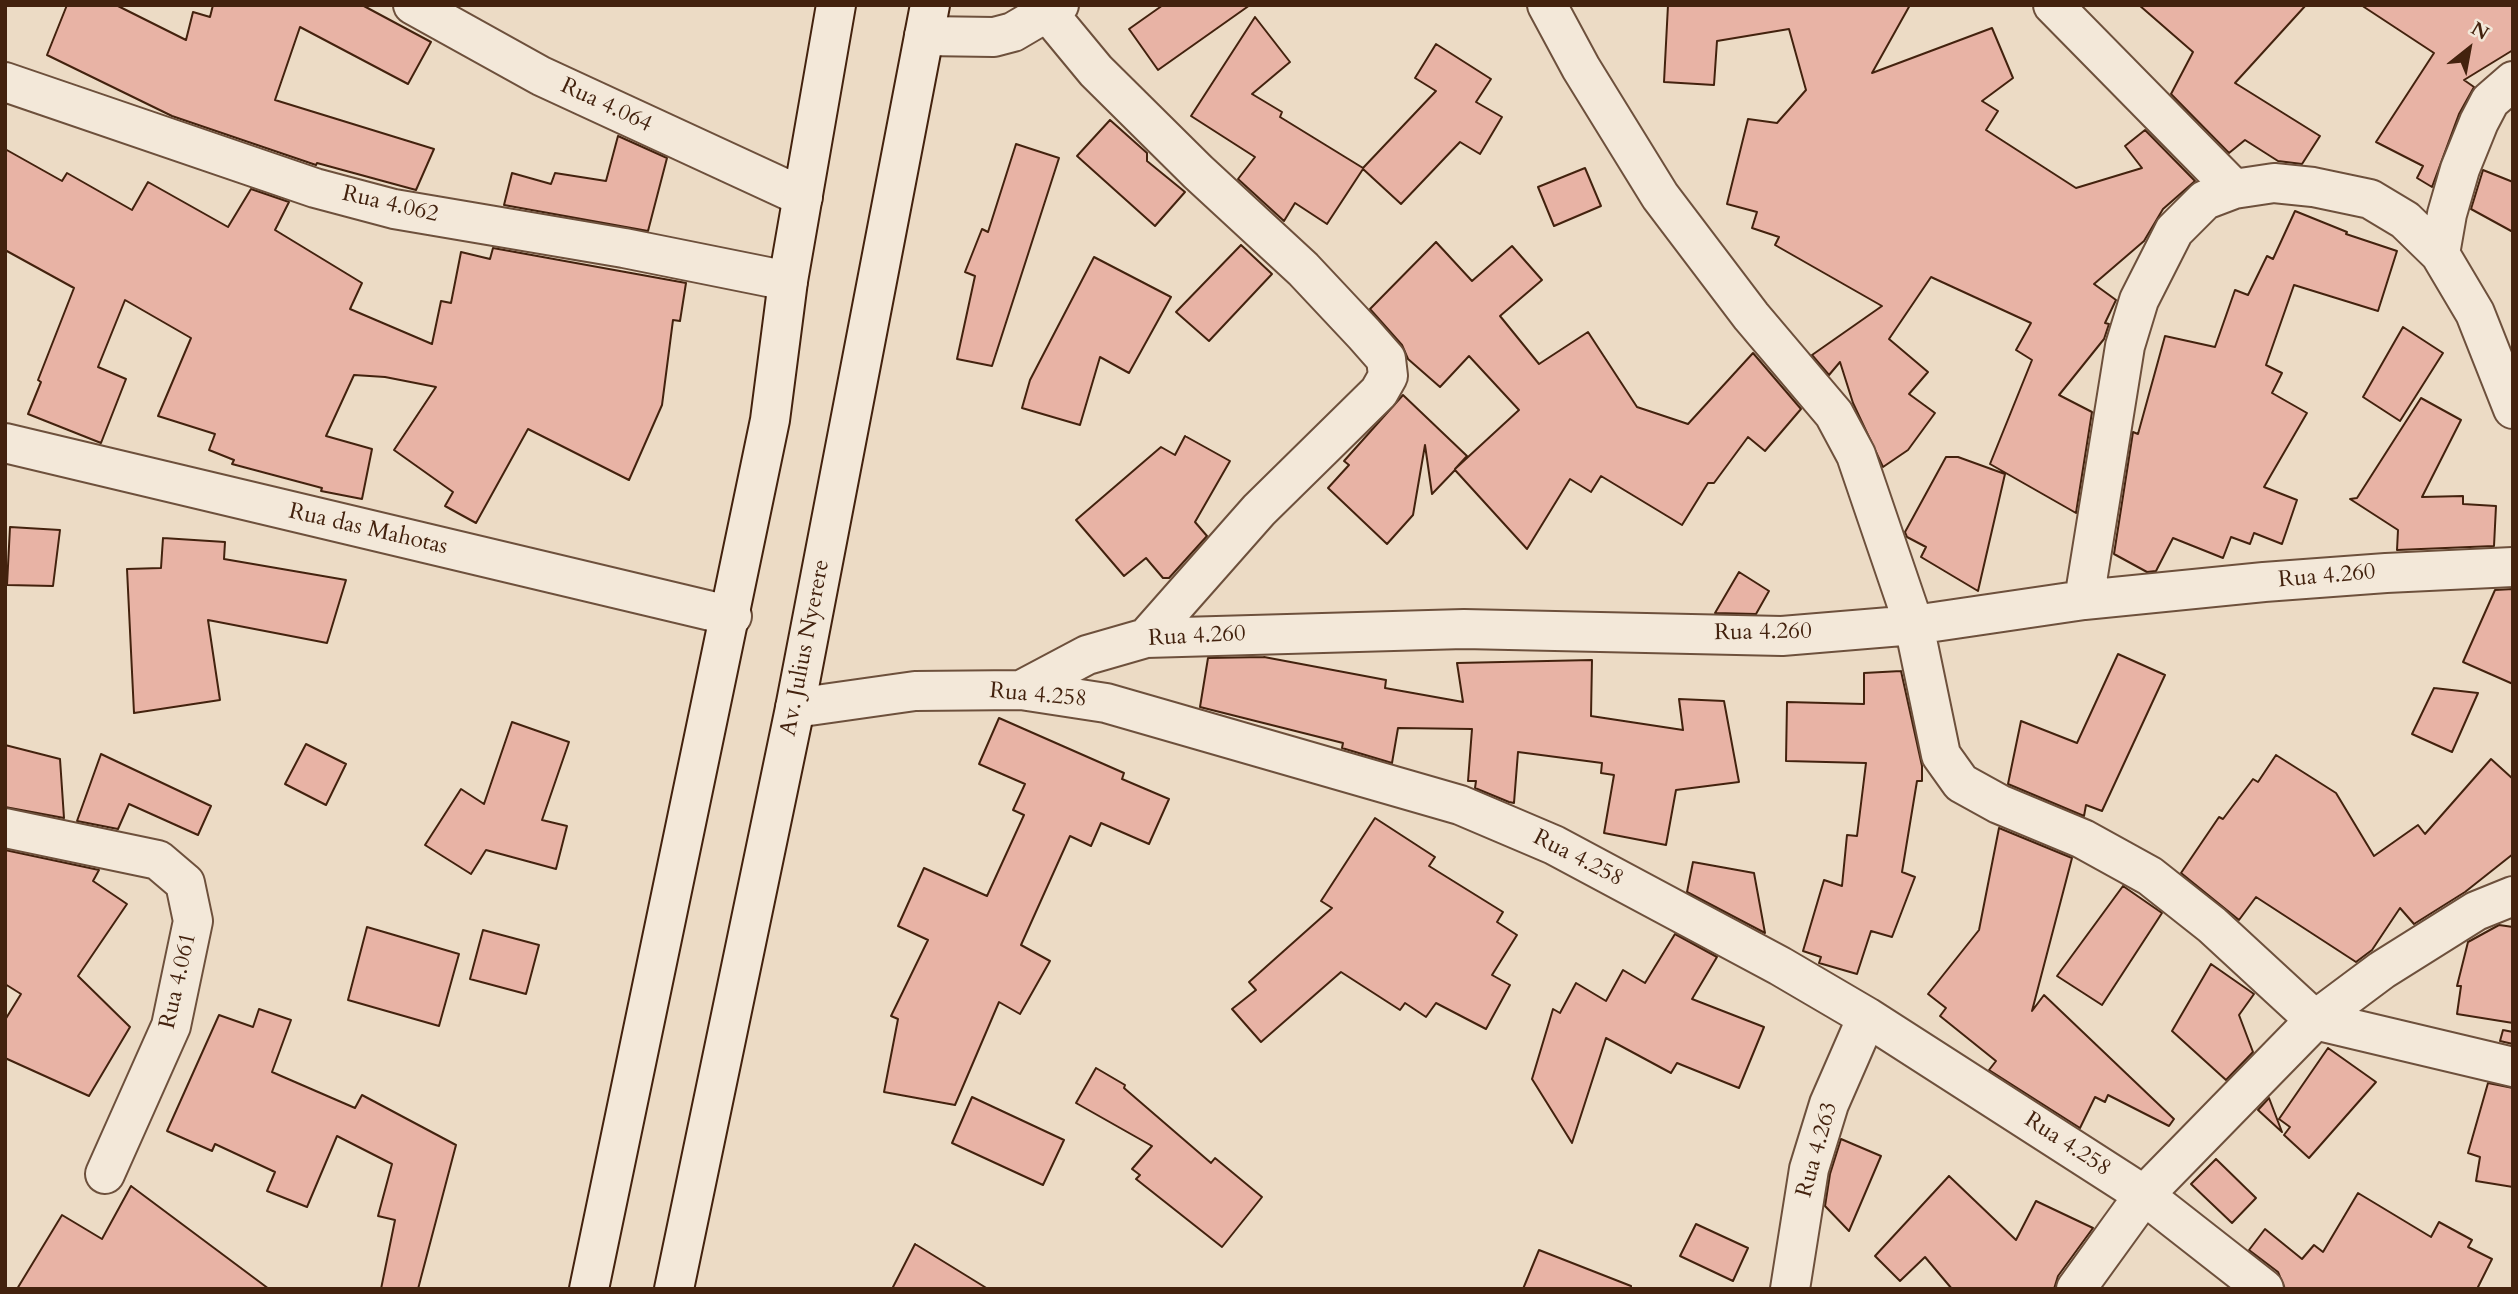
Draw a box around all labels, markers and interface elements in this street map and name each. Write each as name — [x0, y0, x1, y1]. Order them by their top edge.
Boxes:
north arrow — [2434, 14, 2504, 84]
text: N — [2466, 16, 2494, 46]
street label: Rua 4.064 — [556, 73, 656, 139]
street label: Rua 4.062 — [339, 181, 441, 229]
street label: Rua das Mahotas — [286, 498, 450, 562]
street label: Av. Julius Nyerere — [775, 557, 837, 739]
street label: Rua 4.260 — [2277, 559, 2377, 595]
street label: Rua 4.260 — [1714, 618, 1812, 648]
street label: Rua 4.260 — [1148, 621, 1246, 653]
street label: Rua 4.258 — [988, 678, 1088, 714]
street label: Rua 4.258 — [1528, 825, 1628, 893]
street label: Rua 4.061 — [155, 930, 203, 1032]
street label: Rua 4.263 — [1791, 1099, 1845, 1201]
street label: Rua 4.258 — [2019, 1107, 2115, 1183]

